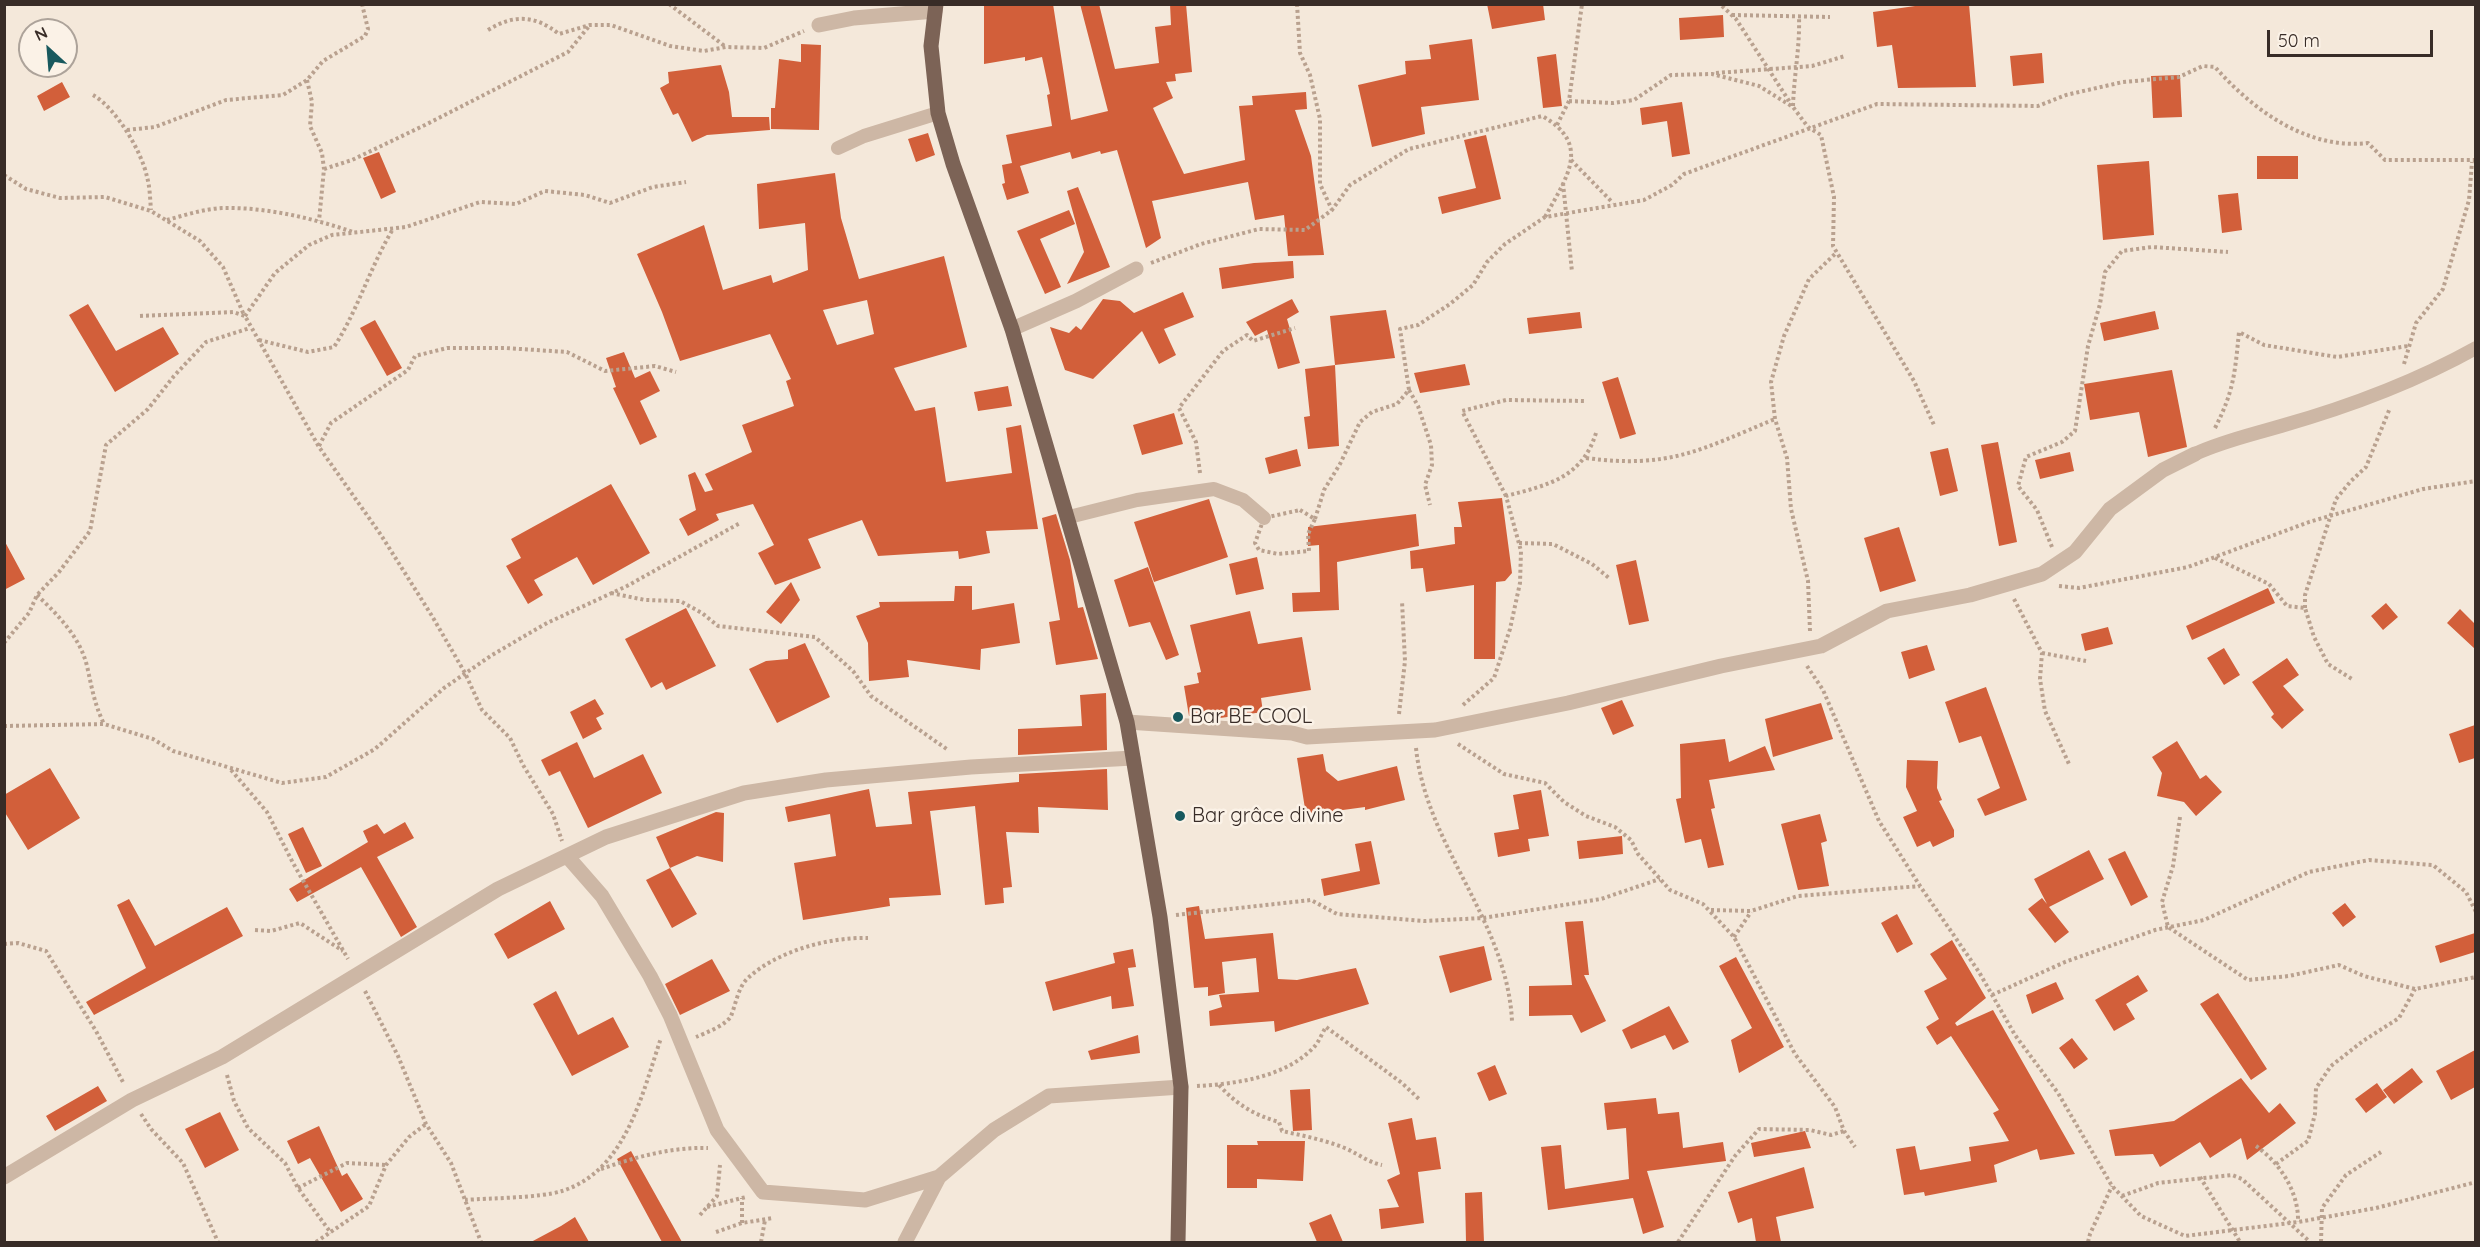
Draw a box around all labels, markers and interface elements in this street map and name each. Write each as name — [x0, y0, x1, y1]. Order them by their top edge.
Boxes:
north arrow — [18, 18, 78, 78]
scale bar — [2270, 18, 2436, 56]
text: N — [31, 22, 51, 45]
text: 50 m — [2278, 29, 2320, 52]
place label: Bar BE COOL — [1190, 705, 1312, 729]
marker: Bar BE COOL — [1171, 710, 1185, 724]
place label: Bar grâce divine — [1192, 804, 1344, 828]
marker: Bar grâce divine — [1173, 809, 1187, 823]

